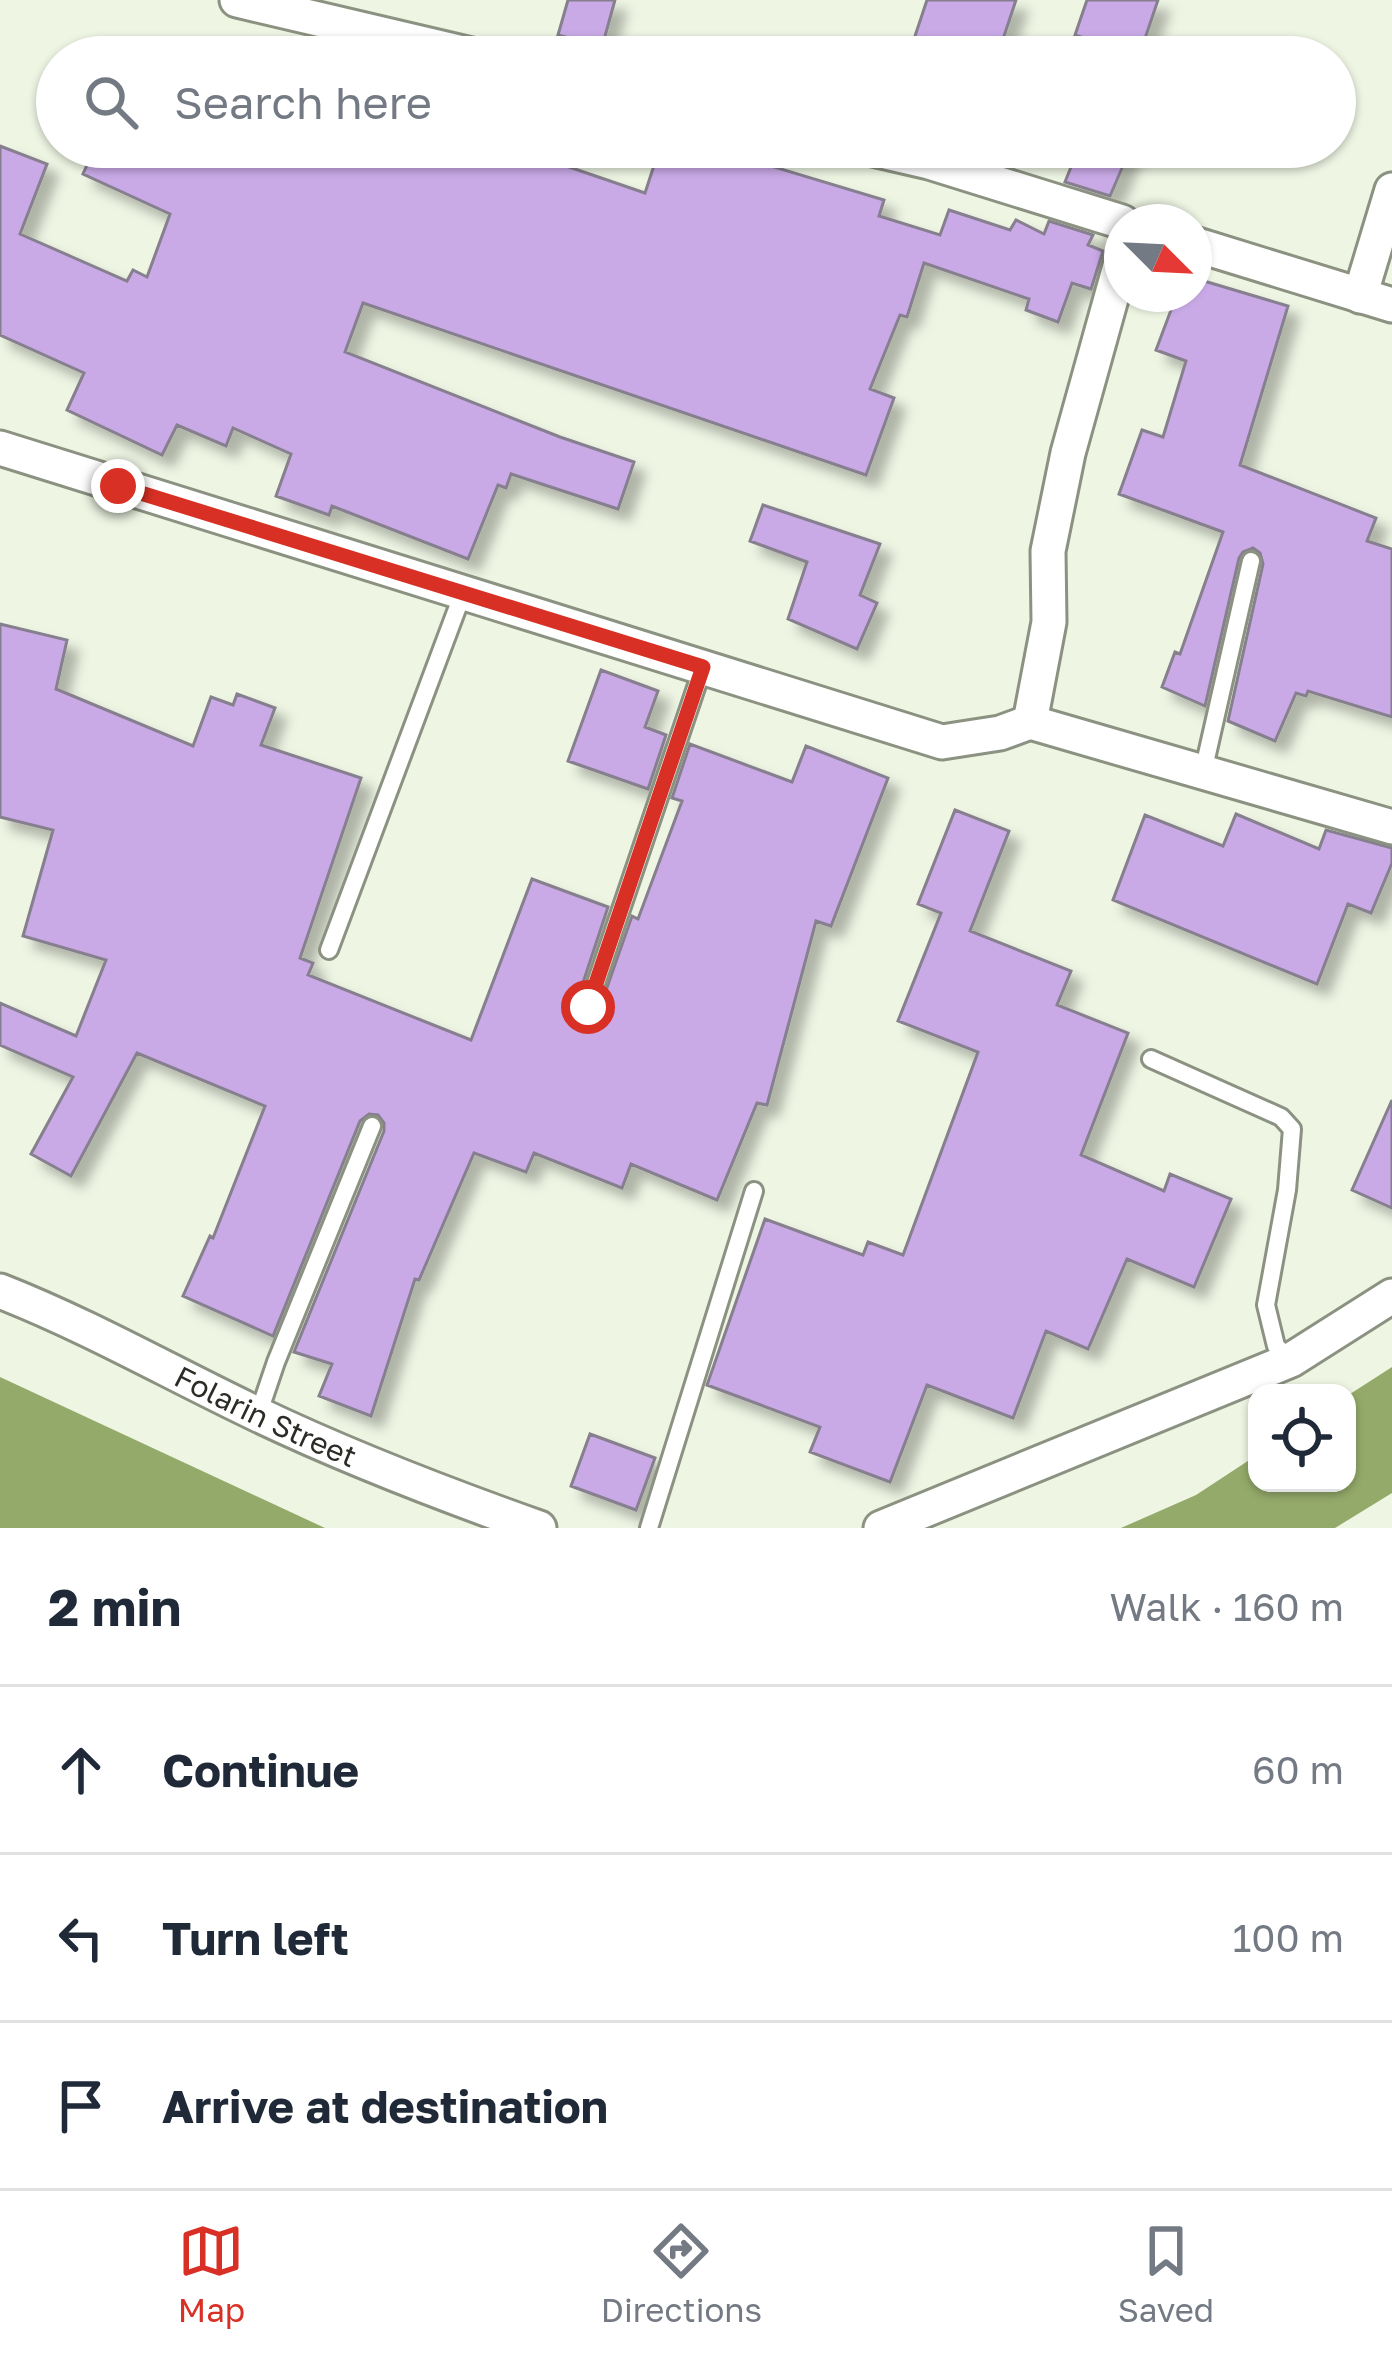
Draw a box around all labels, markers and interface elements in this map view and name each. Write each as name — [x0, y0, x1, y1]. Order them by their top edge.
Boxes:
search box — [36, 36, 1356, 168]
icon: search — [78, 69, 144, 135]
text: Search here — [174, 75, 432, 129]
north arrow — [1104, 204, 1212, 312]
route end — [91, 459, 145, 513]
route start — [561, 980, 615, 1034]
street label: Folarin Street — [169, 1358, 362, 1474]
map controls — [1248, 1384, 1356, 1492]
button: locate — [1248, 1384, 1356, 1492]
text: 2 min — [48, 1576, 181, 1637]
text: Walk · 160 m — [1109, 1583, 1344, 1630]
icon: ahead — [48, 1737, 114, 1803]
text: Continue — [162, 1743, 359, 1797]
text: 60 m — [1252, 1746, 1344, 1793]
icon: left — [48, 1905, 114, 1971]
text: Turn left — [162, 1911, 349, 1965]
text: 100 m — [1232, 1914, 1344, 1961]
icon: arrive — [48, 2073, 114, 2139]
text: Arrive at destination — [162, 2079, 608, 2133]
tab: Map — [178, 2218, 245, 2329]
tab: Directions — [601, 2218, 762, 2329]
tab: Saved — [1118, 2218, 1214, 2329]

